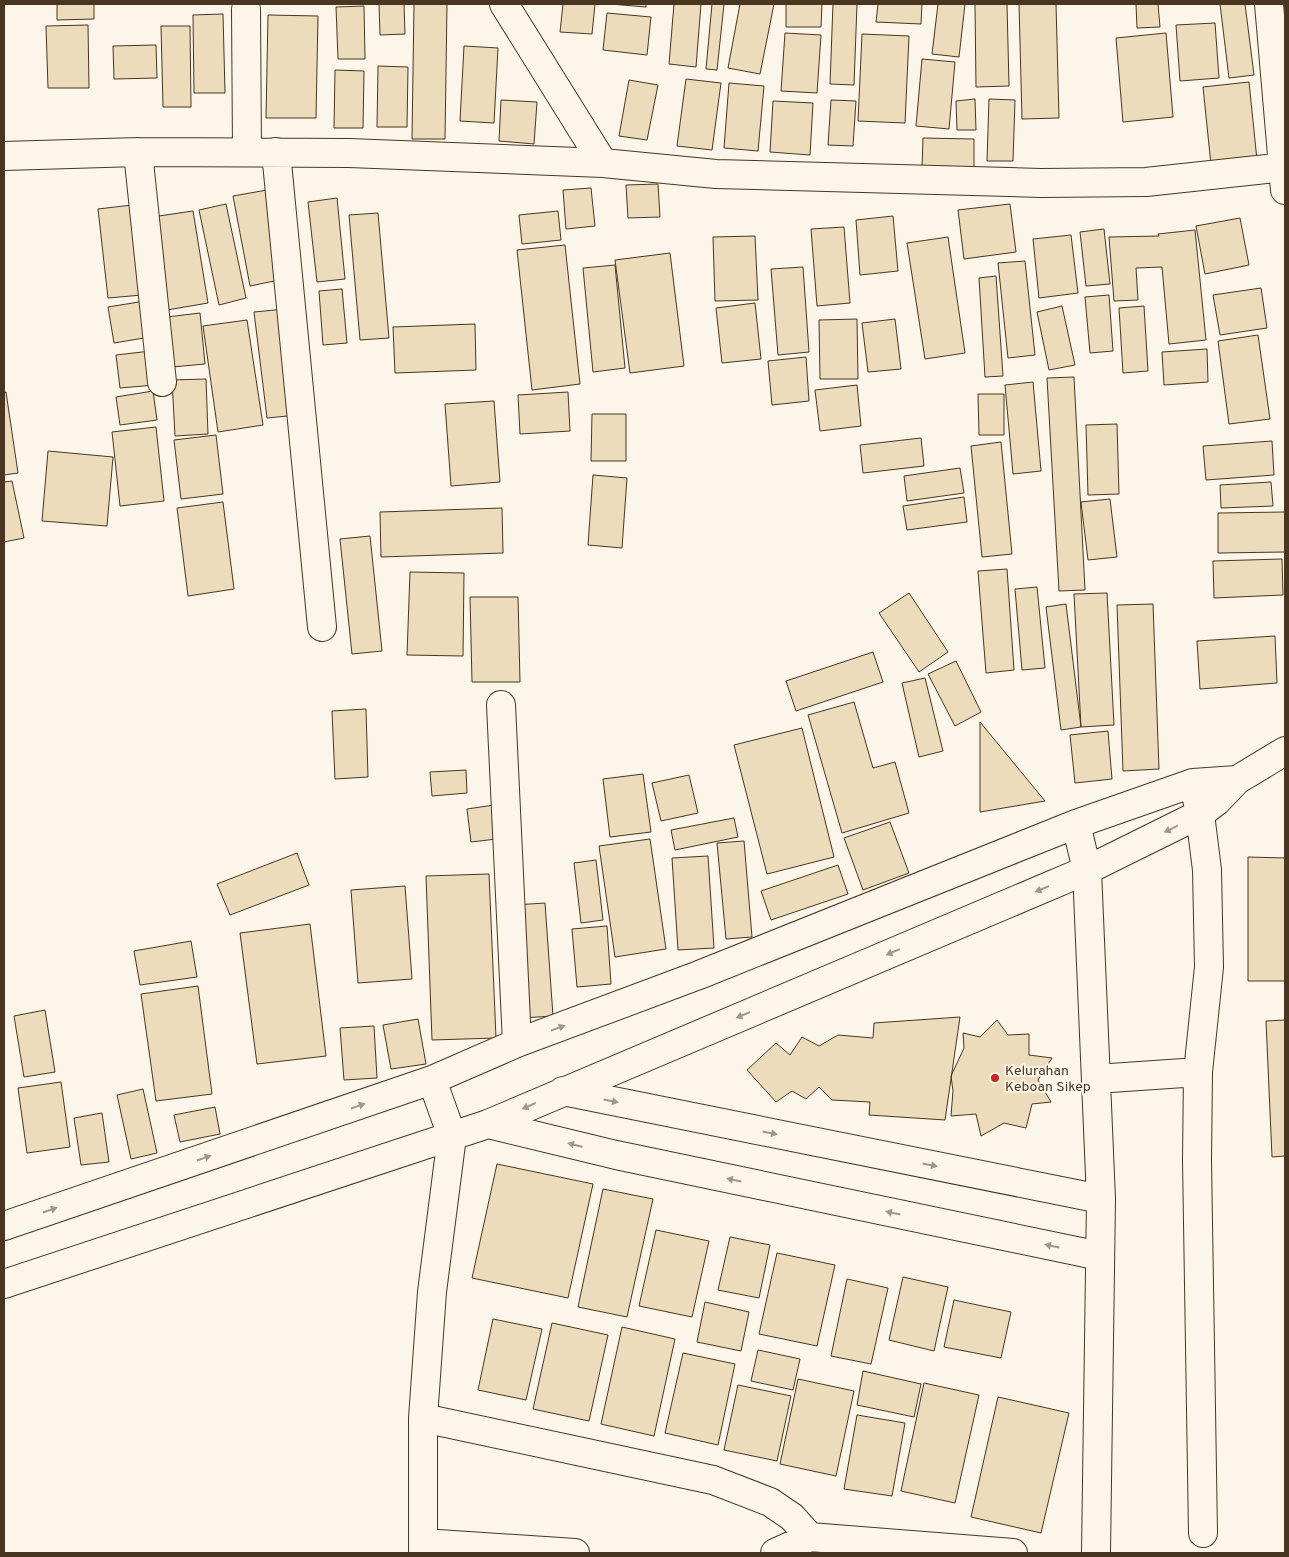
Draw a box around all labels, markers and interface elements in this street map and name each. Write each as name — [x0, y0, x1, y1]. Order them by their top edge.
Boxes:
one-way arrow — [1163, 825, 1178, 833]
one-way arrow — [1035, 885, 1049, 893]
one-way arrow — [885, 948, 900, 956]
one-way arrow — [736, 1012, 750, 1020]
one-way arrow — [551, 1024, 566, 1032]
place label: Kelurahan Keboan Sikep — [1005, 1063, 1091, 1096]
marker: Kelurahan Keboan Sikep — [989, 1072, 1001, 1084]
one-way arrow — [603, 1097, 619, 1105]
one-way arrow — [350, 1101, 365, 1109]
one-way arrow — [522, 1103, 536, 1111]
one-way arrow — [763, 1129, 778, 1137]
one-way arrow — [568, 1141, 583, 1149]
one-way arrow — [196, 1154, 211, 1161]
one-way arrow — [922, 1161, 938, 1169]
one-way arrow — [726, 1175, 742, 1183]
one-way arrow — [43, 1206, 58, 1214]
one-way arrow — [885, 1209, 901, 1217]
one-way arrow — [1044, 1242, 1060, 1250]

